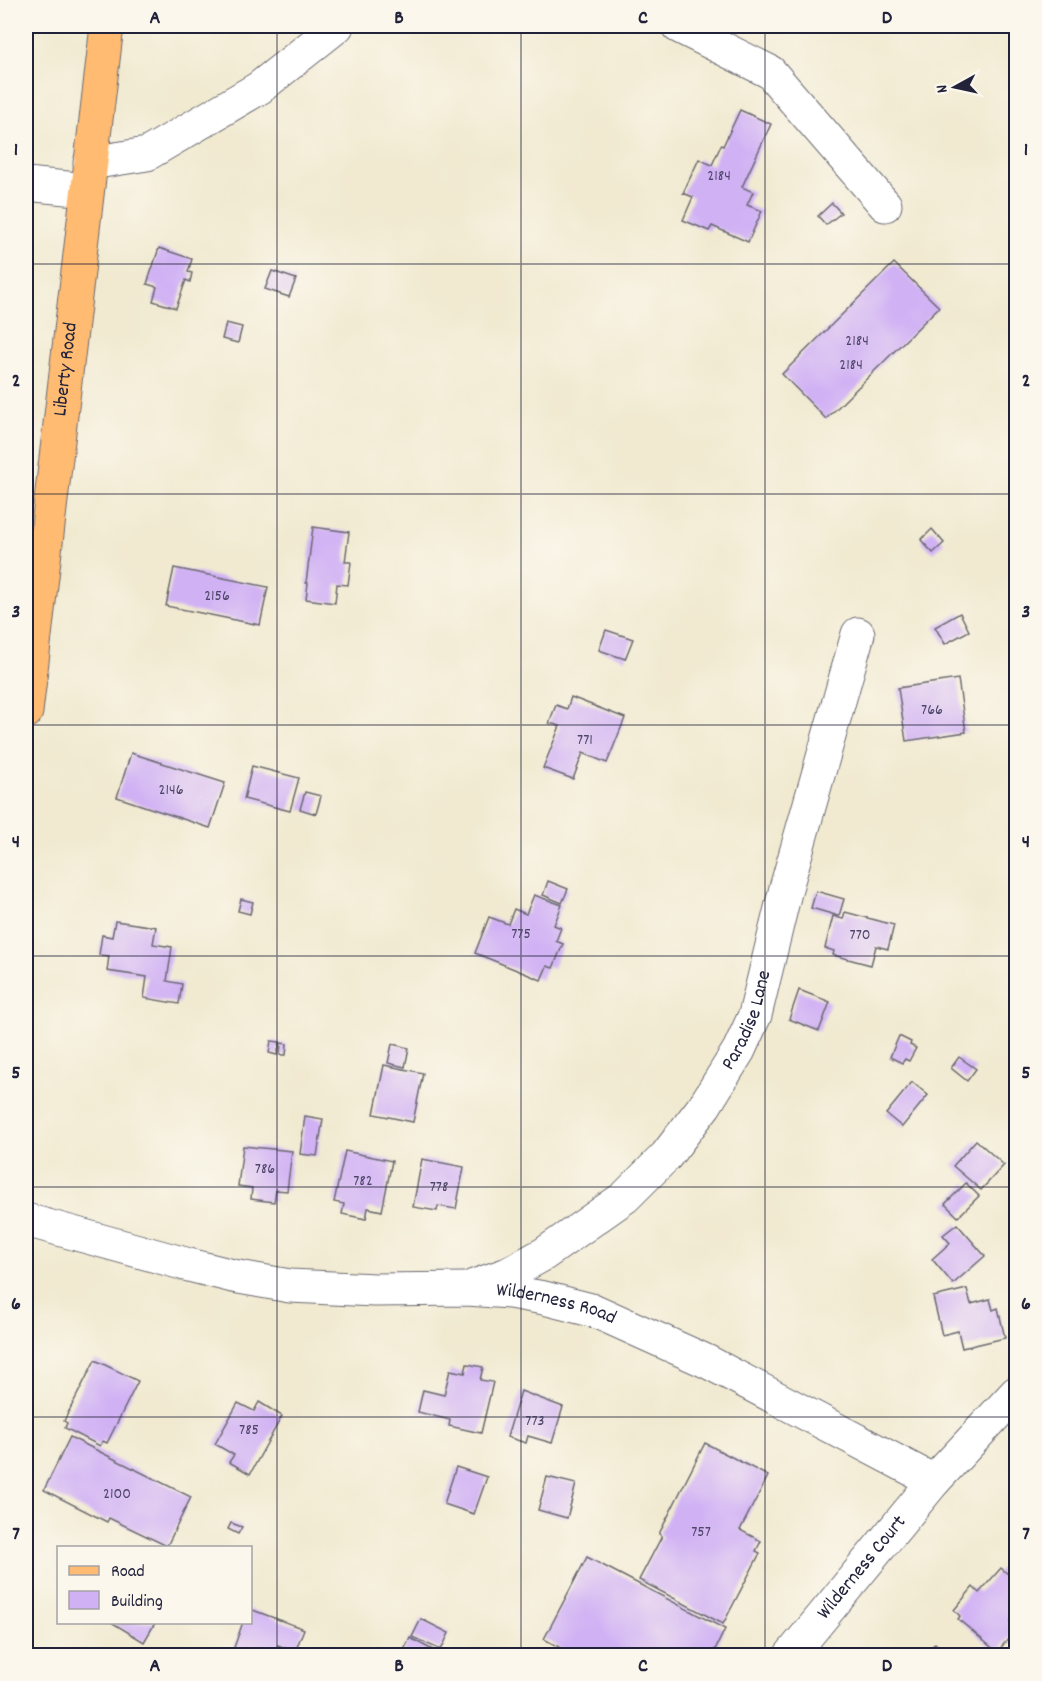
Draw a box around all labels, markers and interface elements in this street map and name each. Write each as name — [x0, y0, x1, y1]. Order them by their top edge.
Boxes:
text: A — [150, 5, 161, 33]
text: B — [394, 5, 404, 33]
text: C — [638, 5, 648, 33]
text: D — [882, 5, 893, 33]
north arrow — [925, 57, 985, 117]
text: N — [931, 83, 955, 94]
text: 1 — [14, 137, 18, 165]
text: 1 — [1024, 137, 1028, 165]
house number: 2184 — [707, 165, 731, 188]
street label: Liberty Road — [47, 321, 86, 418]
house number: 2184 — [845, 330, 869, 353]
house number: 2184 — [839, 354, 863, 377]
text: 2 — [12, 368, 20, 396]
text: 2 — [1022, 368, 1030, 396]
house number: 2156 — [204, 585, 230, 608]
text: 3 — [12, 599, 20, 627]
text: 3 — [1022, 599, 1030, 627]
house number: 766 — [921, 699, 943, 722]
house number: 771 — [577, 729, 593, 752]
house number: 2146 — [159, 779, 184, 802]
text: 4 — [12, 829, 20, 857]
text: 4 — [1022, 829, 1030, 857]
house number: 775 — [511, 923, 531, 946]
house number: 770 — [850, 924, 870, 947]
street label: Paradise Lane — [716, 967, 779, 1076]
text: 5 — [11, 1060, 21, 1088]
text: 5 — [1021, 1060, 1031, 1088]
house number: 786 — [255, 1158, 275, 1181]
house number: 782 — [353, 1170, 373, 1193]
house number: 778 — [430, 1176, 448, 1199]
street label: Wilderness Road — [495, 1277, 620, 1333]
text: 6 — [11, 1291, 21, 1319]
text: 6 — [1021, 1291, 1031, 1319]
house number: 773 — [525, 1410, 545, 1433]
house number: 785 — [239, 1419, 259, 1442]
house number: 2100 — [103, 1483, 131, 1506]
street label: Wilderness Court — [811, 1510, 914, 1626]
text: 7 — [12, 1521, 20, 1549]
house number: 757 — [691, 1521, 711, 1544]
text: 7 — [1022, 1521, 1030, 1549]
legend — [57, 1546, 252, 1624]
text: Road — [111, 1560, 145, 1585]
text: Building — [111, 1590, 163, 1615]
text: A — [150, 1653, 161, 1681]
text: B — [394, 1653, 404, 1681]
text: C — [638, 1653, 648, 1681]
text: D — [882, 1653, 893, 1681]

